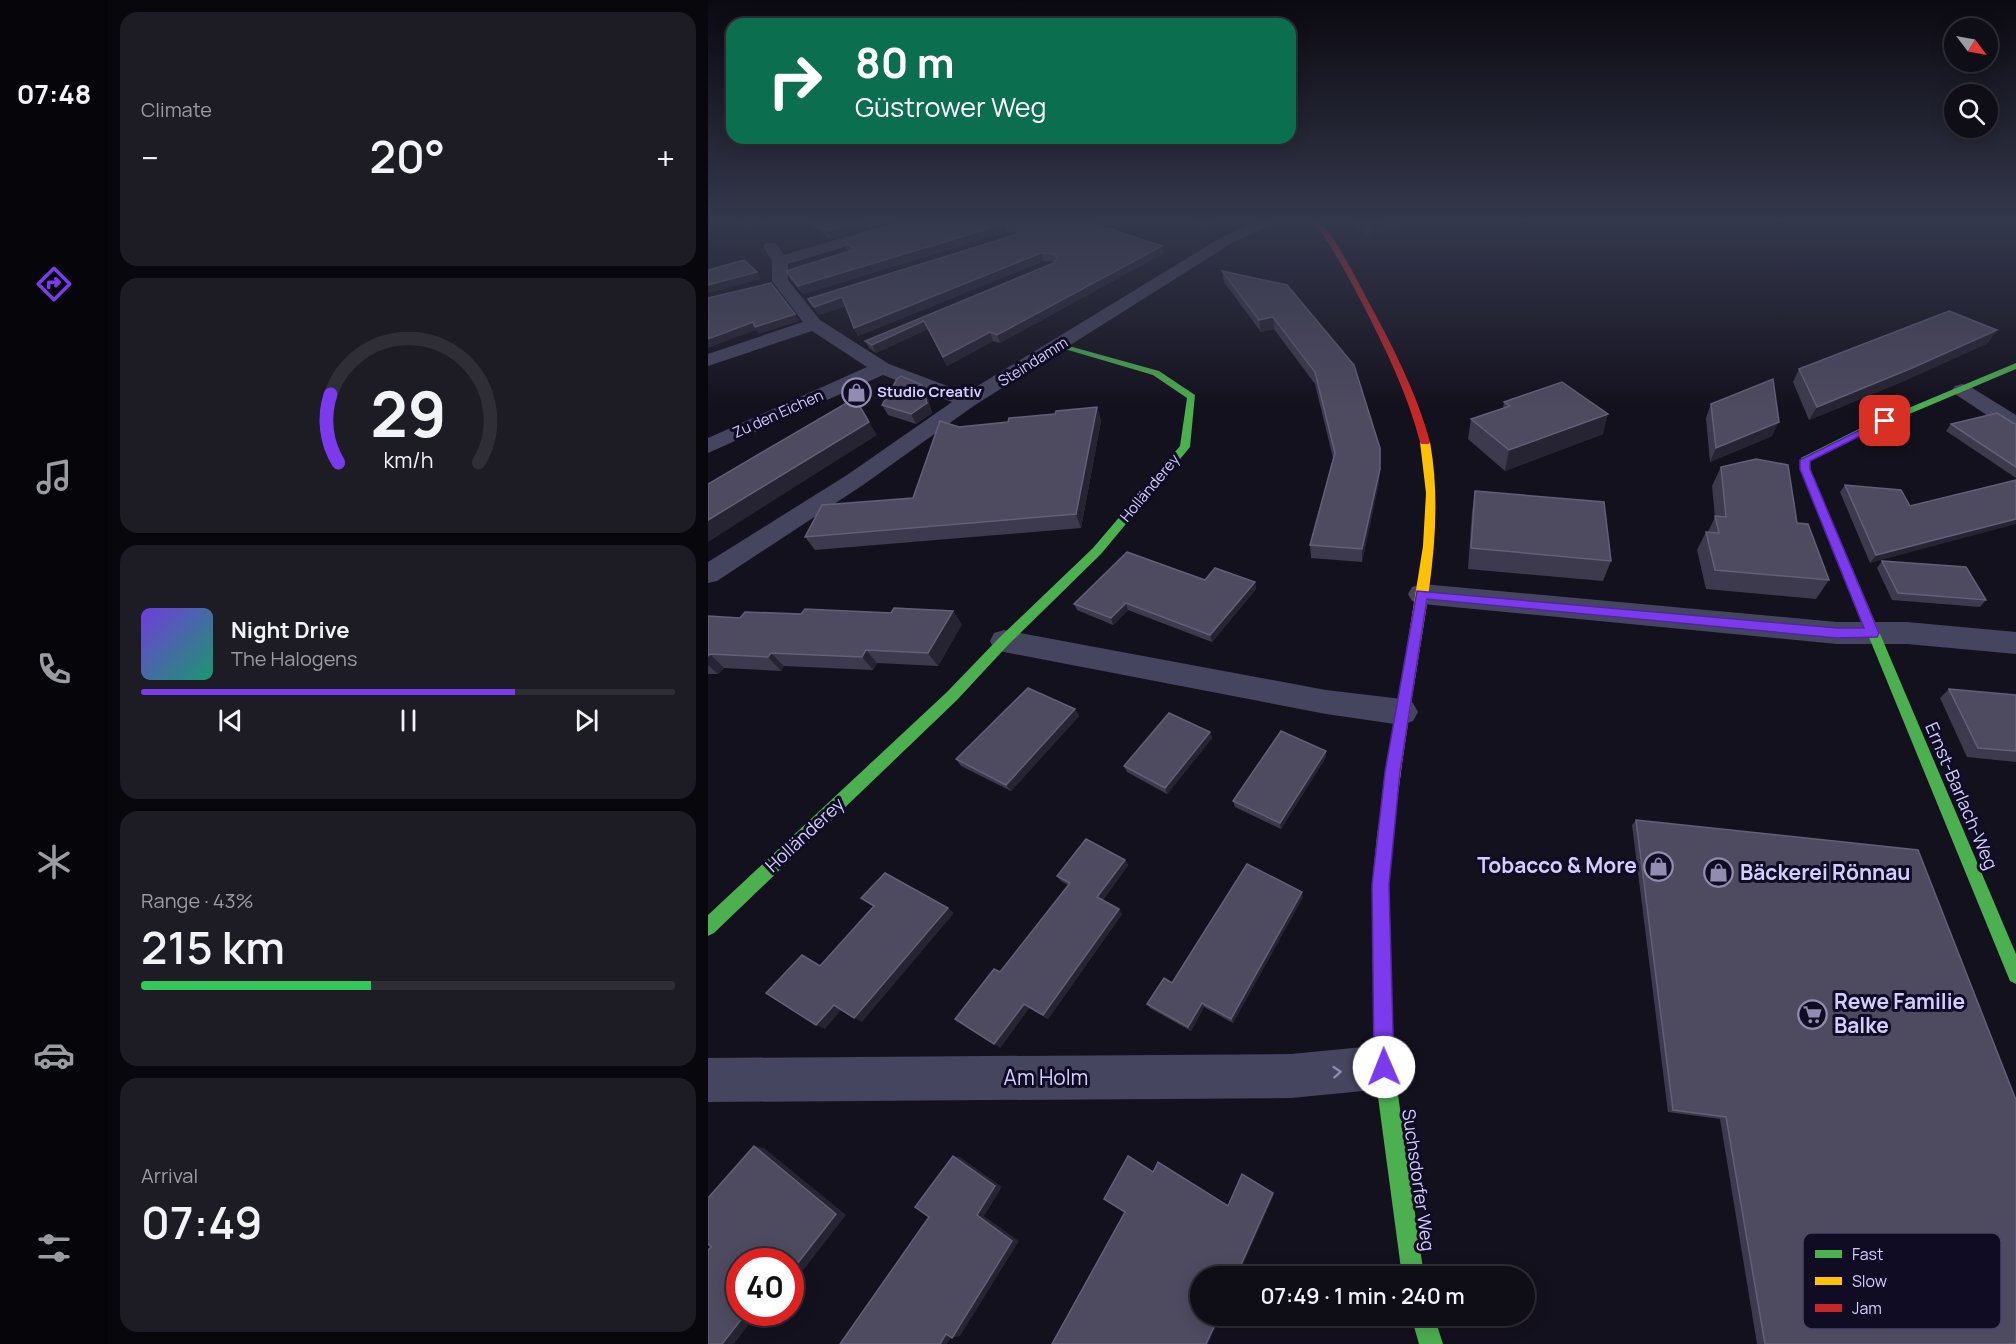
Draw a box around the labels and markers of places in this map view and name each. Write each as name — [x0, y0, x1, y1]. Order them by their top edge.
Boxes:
shop icon: Studio Creativ — [840, 376, 872, 408]
place label: Studio Creativ — [877, 381, 982, 402]
pin — [1859, 395, 1910, 446]
shop icon: Tobacco & More — [1642, 850, 1674, 882]
place label: Tobacco & More — [1477, 851, 1637, 879]
shop icon: Bäckerei Rönnau — [1703, 857, 1735, 889]
place label: Bäckerei Rönnau — [1740, 858, 1910, 886]
place label: Rewe Familie Balke — [1834, 987, 1965, 1039]
supermarket icon: Rewe Familie Balke — [1797, 998, 1829, 1030]

